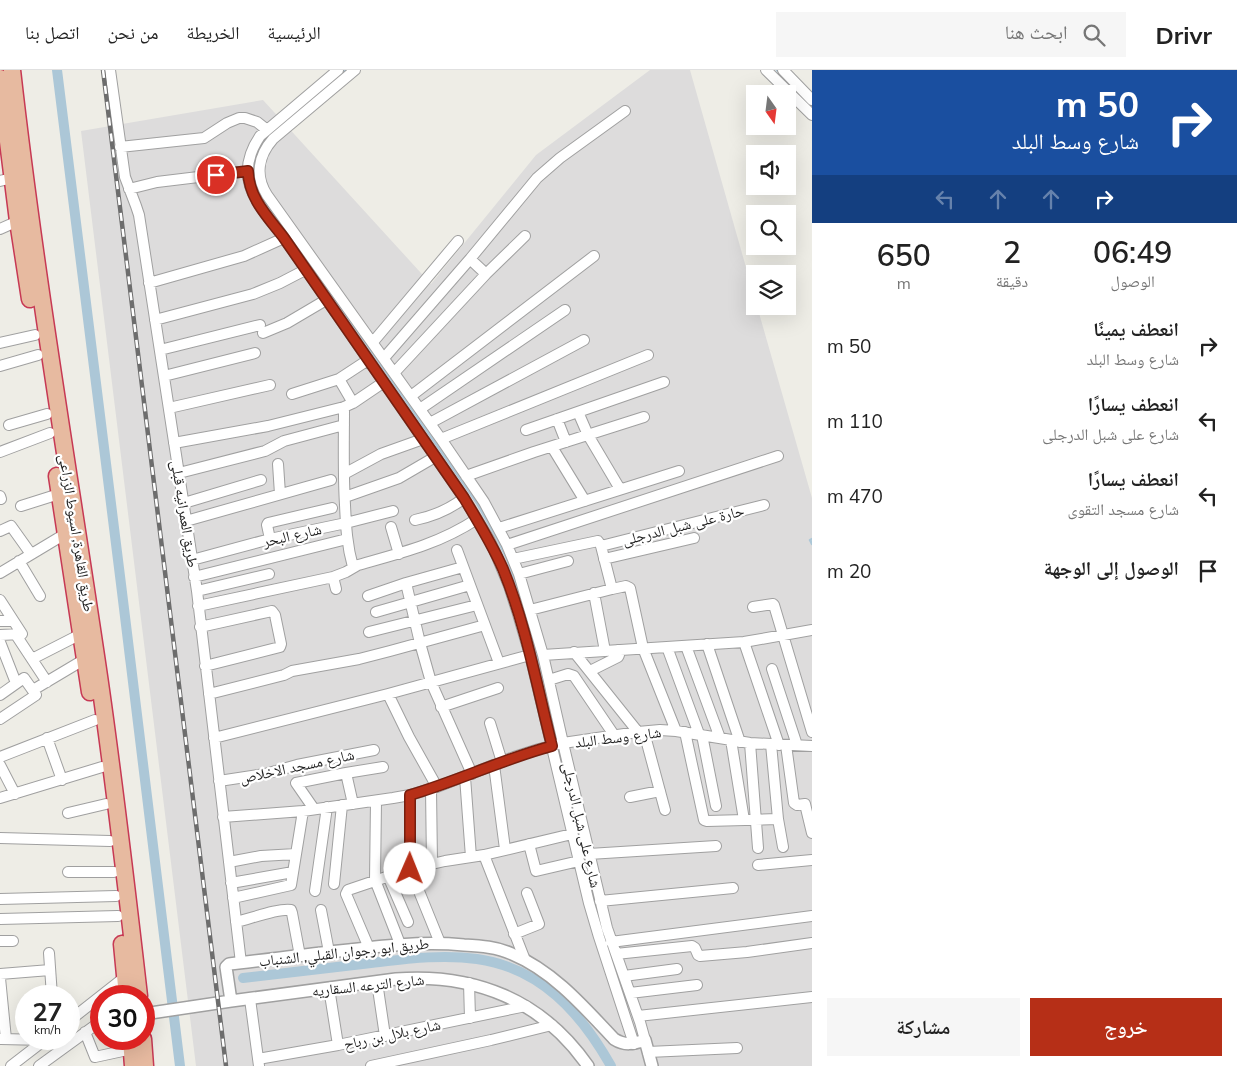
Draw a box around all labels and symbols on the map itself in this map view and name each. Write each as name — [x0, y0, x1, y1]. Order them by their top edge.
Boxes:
north arrow — [746, 85, 796, 135]
pin — [195, 154, 237, 196]
street label: طريق القاهرة, اسيوط الزراعى — [54, 453, 99, 614]
street label: طريق العمرانيه قبلى — [166, 459, 203, 569]
street label: حارة على شبل الدرجلى — [620, 501, 747, 550]
street label: شارع البحر — [260, 519, 324, 552]
street label: شارع وسط البلد — [574, 722, 662, 753]
street label: شارع مسجد الاخلاص — [238, 745, 356, 788]
street label: شارع على شبل الدرجلى — [557, 760, 606, 890]
position arrow — [383, 842, 435, 894]
street label: طريق ابو رجوان القبلي, الشنباب — [258, 934, 430, 973]
street label: شارع الترعه السقاريه — [311, 970, 425, 1001]
speed limit sign: 30 — [90, 985, 155, 1050]
street label: شارع بلال بن رباح — [342, 1014, 443, 1055]

